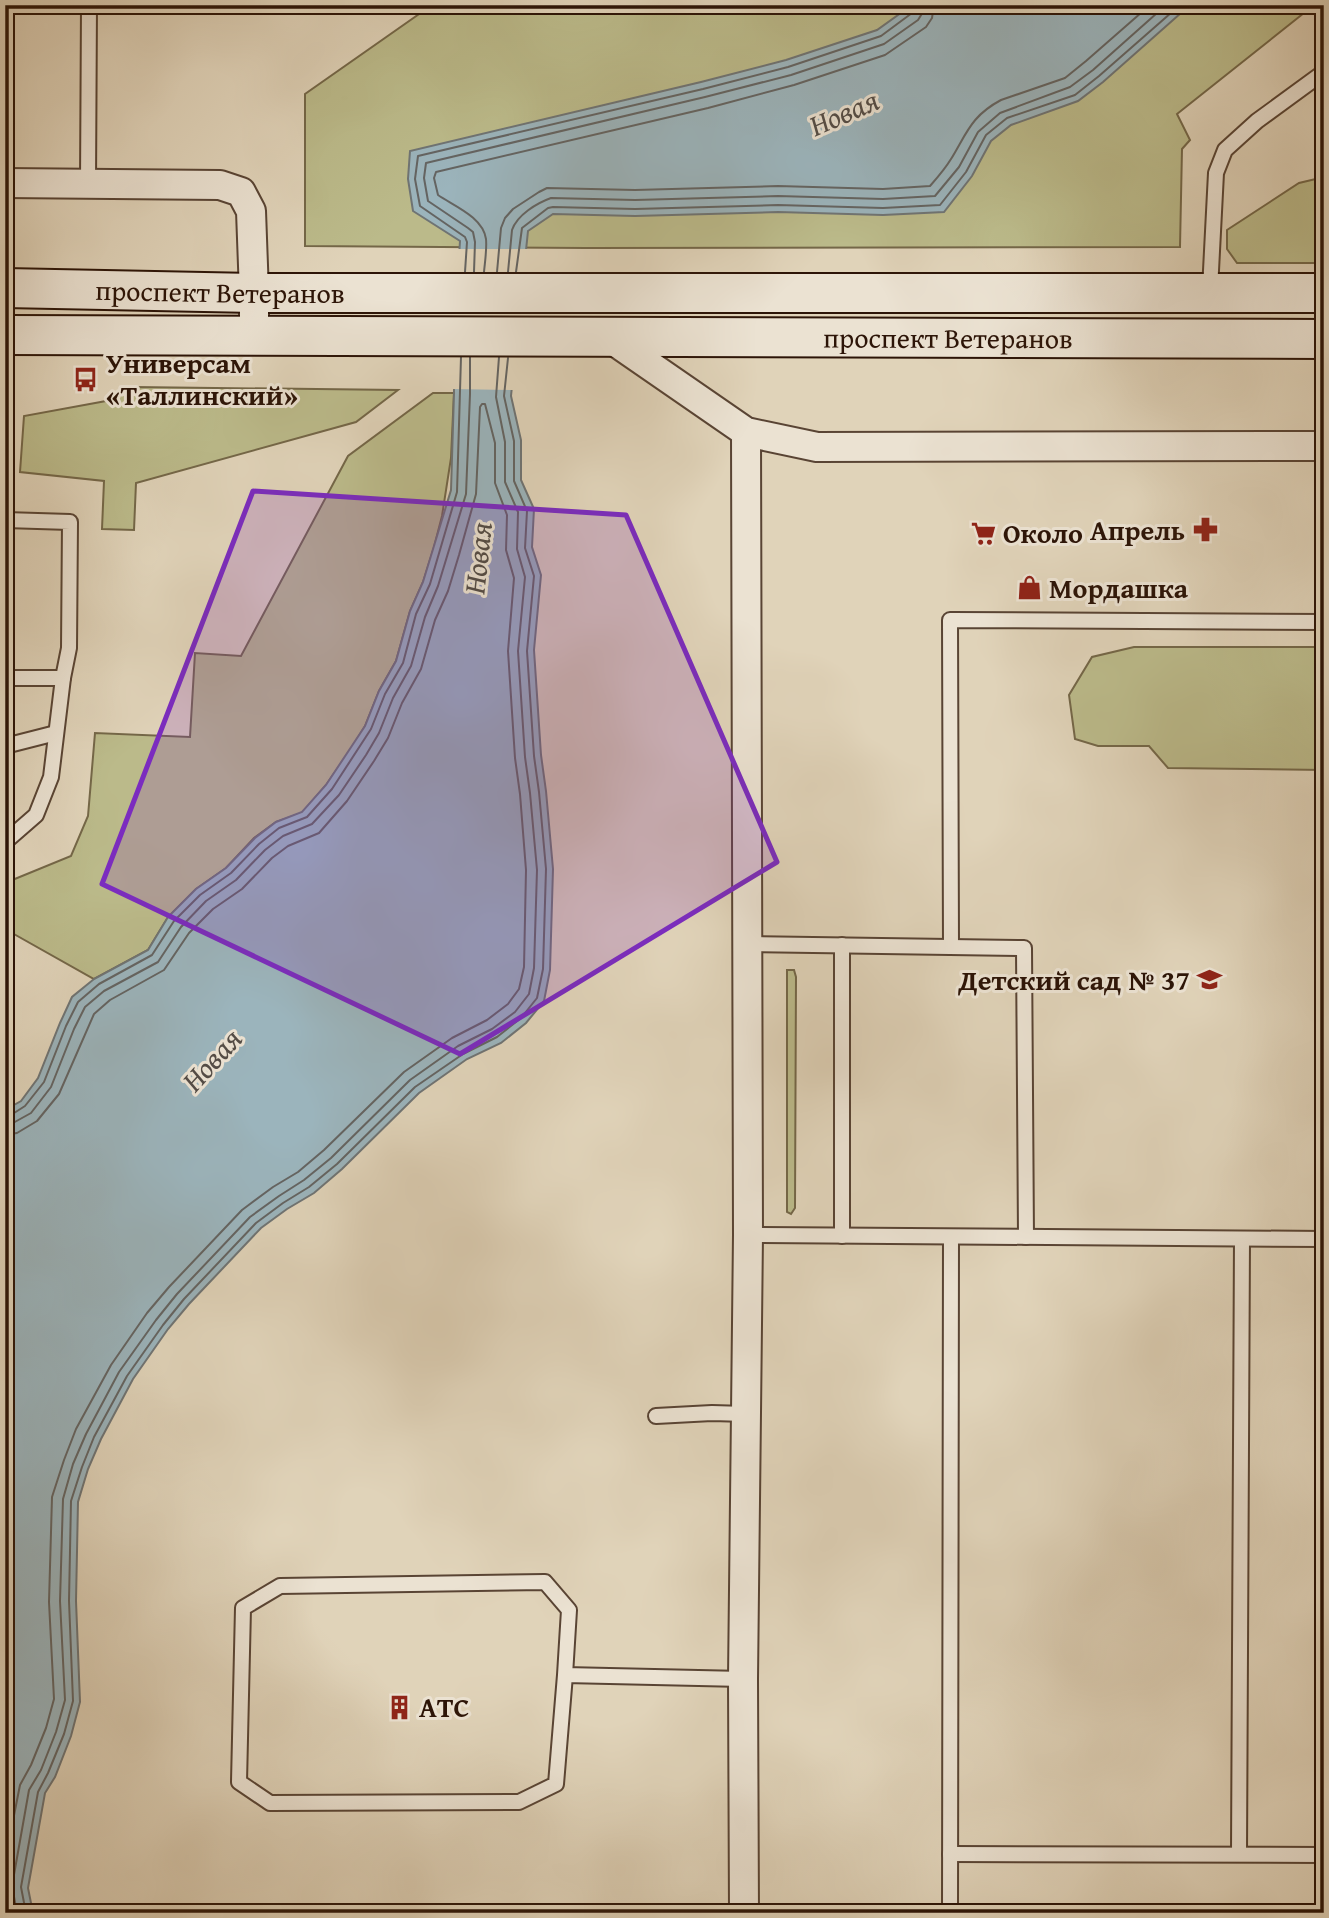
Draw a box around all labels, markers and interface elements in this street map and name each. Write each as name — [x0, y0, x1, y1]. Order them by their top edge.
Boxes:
water label: Новая — [802, 77, 886, 147]
street label: проспект Ветеранов — [95, 269, 345, 313]
street label: проспект Ветеранов — [823, 316, 1073, 358]
place label: Универсам «Таллинский» — [106, 342, 298, 415]
bus stop icon: Универсам «Таллинский» — [72, 365, 100, 393]
place label: Апрель — [1090, 509, 1185, 550]
place label: Около — [1003, 512, 1083, 553]
pharmacy icon: Апрель — [1191, 516, 1219, 544]
water label: Новая — [451, 519, 503, 596]
supermarket icon: Около — [969, 519, 997, 547]
place label: Мордашка — [1049, 567, 1189, 608]
shop icon: Мордашка — [1015, 574, 1043, 602]
place label: Детский сад № 37 — [957, 959, 1190, 1000]
school or university icon: Детский сад № 37 — [1196, 966, 1224, 994]
water label: Новая — [171, 1018, 252, 1101]
place label: АТС — [419, 1686, 469, 1727]
building icon: АТС — [385, 1693, 413, 1721]

